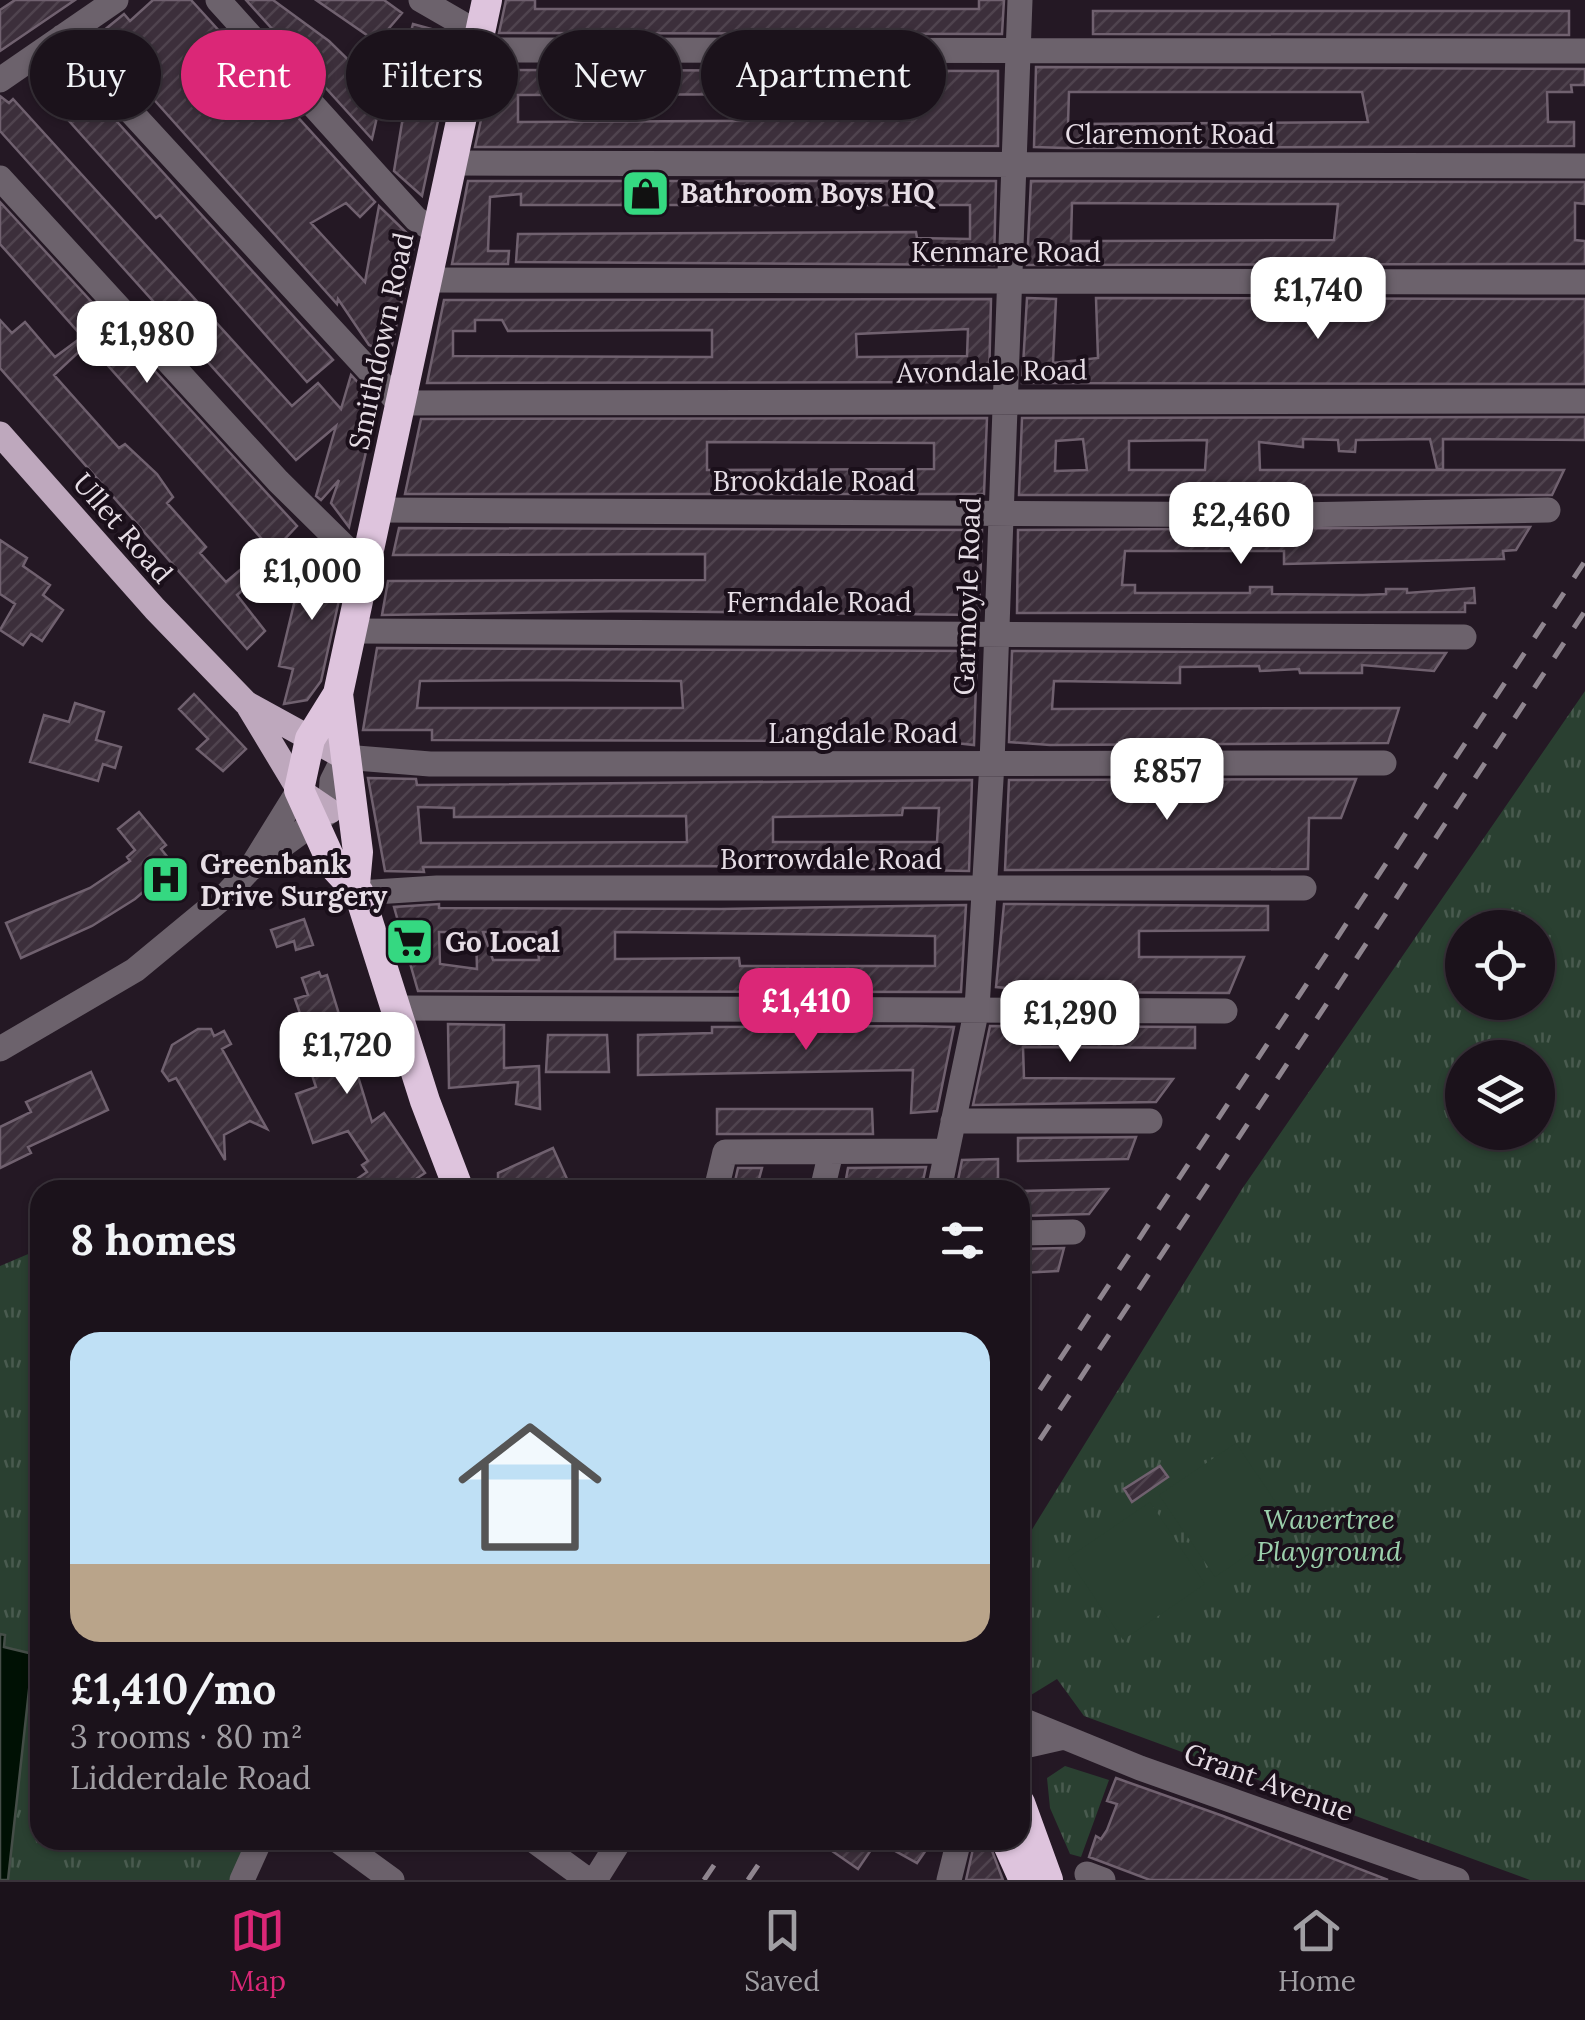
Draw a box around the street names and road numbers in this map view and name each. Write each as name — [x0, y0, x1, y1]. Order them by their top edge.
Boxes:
street label: Claremont Road — [1065, 116, 1275, 152]
street label: Smithdown Road — [340, 229, 422, 453]
street label: Kenmare Road — [911, 234, 1101, 270]
street label: Avondale Road — [895, 351, 1088, 391]
street label: Brookdale Road — [712, 463, 916, 499]
street label: Ullet Road — [65, 465, 181, 591]
street label: Garmoyle Road — [946, 496, 988, 696]
street label: Ferndale Road — [726, 584, 912, 620]
street label: Langdale Road — [768, 715, 958, 751]
street label: Borrowdale Road — [720, 841, 942, 877]
street label: Grant Avenue — [1179, 1735, 1359, 1829]

